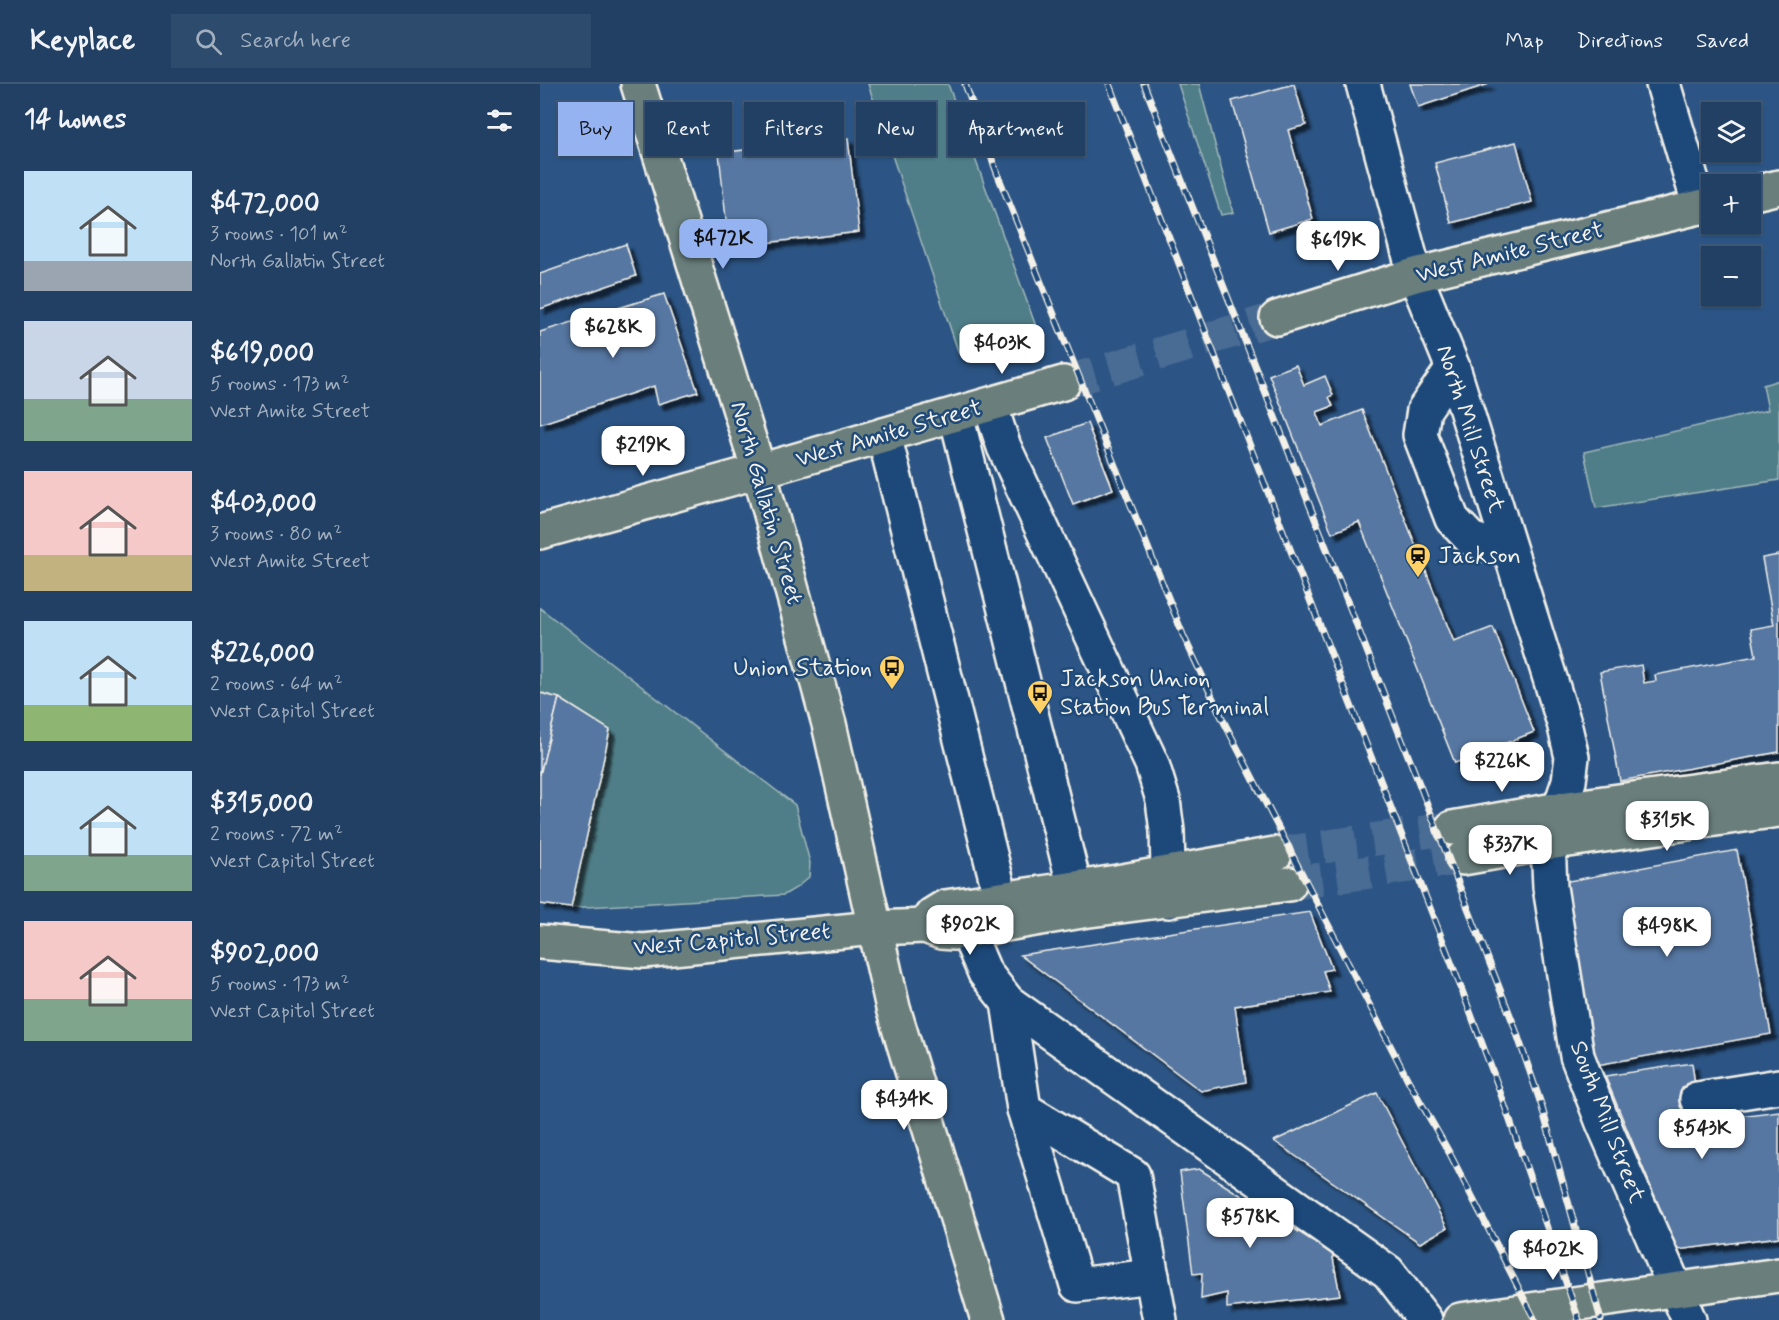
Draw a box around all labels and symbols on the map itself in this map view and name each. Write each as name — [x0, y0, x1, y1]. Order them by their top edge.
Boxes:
street label: West Amite Street — [1413, 215, 1607, 291]
pin: $472K — [681, 219, 765, 270]
pin: $619K — [1296, 221, 1380, 272]
pin: $628K — [571, 308, 655, 359]
pin: $403K — [960, 324, 1044, 375]
street label: North Mill Street — [1428, 341, 1512, 517]
street label: West Amite Street — [792, 393, 986, 475]
street label: North Gallatin Street — [722, 398, 810, 608]
pin: $219K — [601, 426, 685, 477]
station icon: Jackson — [1403, 541, 1433, 579]
place label: Jackson — [1438, 541, 1521, 572]
place label: Union Station — [733, 653, 872, 684]
bus stop icon: Union Station — [877, 653, 907, 691]
place label: Jackson Union Station Bus Terminal — [1060, 664, 1269, 723]
bus stop icon: Jackson Union Station Bus Terminal — [1025, 678, 1055, 716]
pin: $226K — [1460, 742, 1544, 793]
pin: $315K — [1625, 801, 1709, 852]
pin: $337K — [1468, 825, 1552, 876]
pin: $902K — [928, 905, 1012, 956]
pin: $498K — [1625, 907, 1709, 958]
street label: West Capitol Street — [632, 916, 832, 964]
street label: South Mill Street — [1562, 1037, 1652, 1207]
pin: $434K — [862, 1080, 946, 1131]
pin: $543K — [1660, 1109, 1744, 1160]
pin: $578K — [1208, 1198, 1292, 1249]
pin: $402K — [1511, 1230, 1595, 1281]

